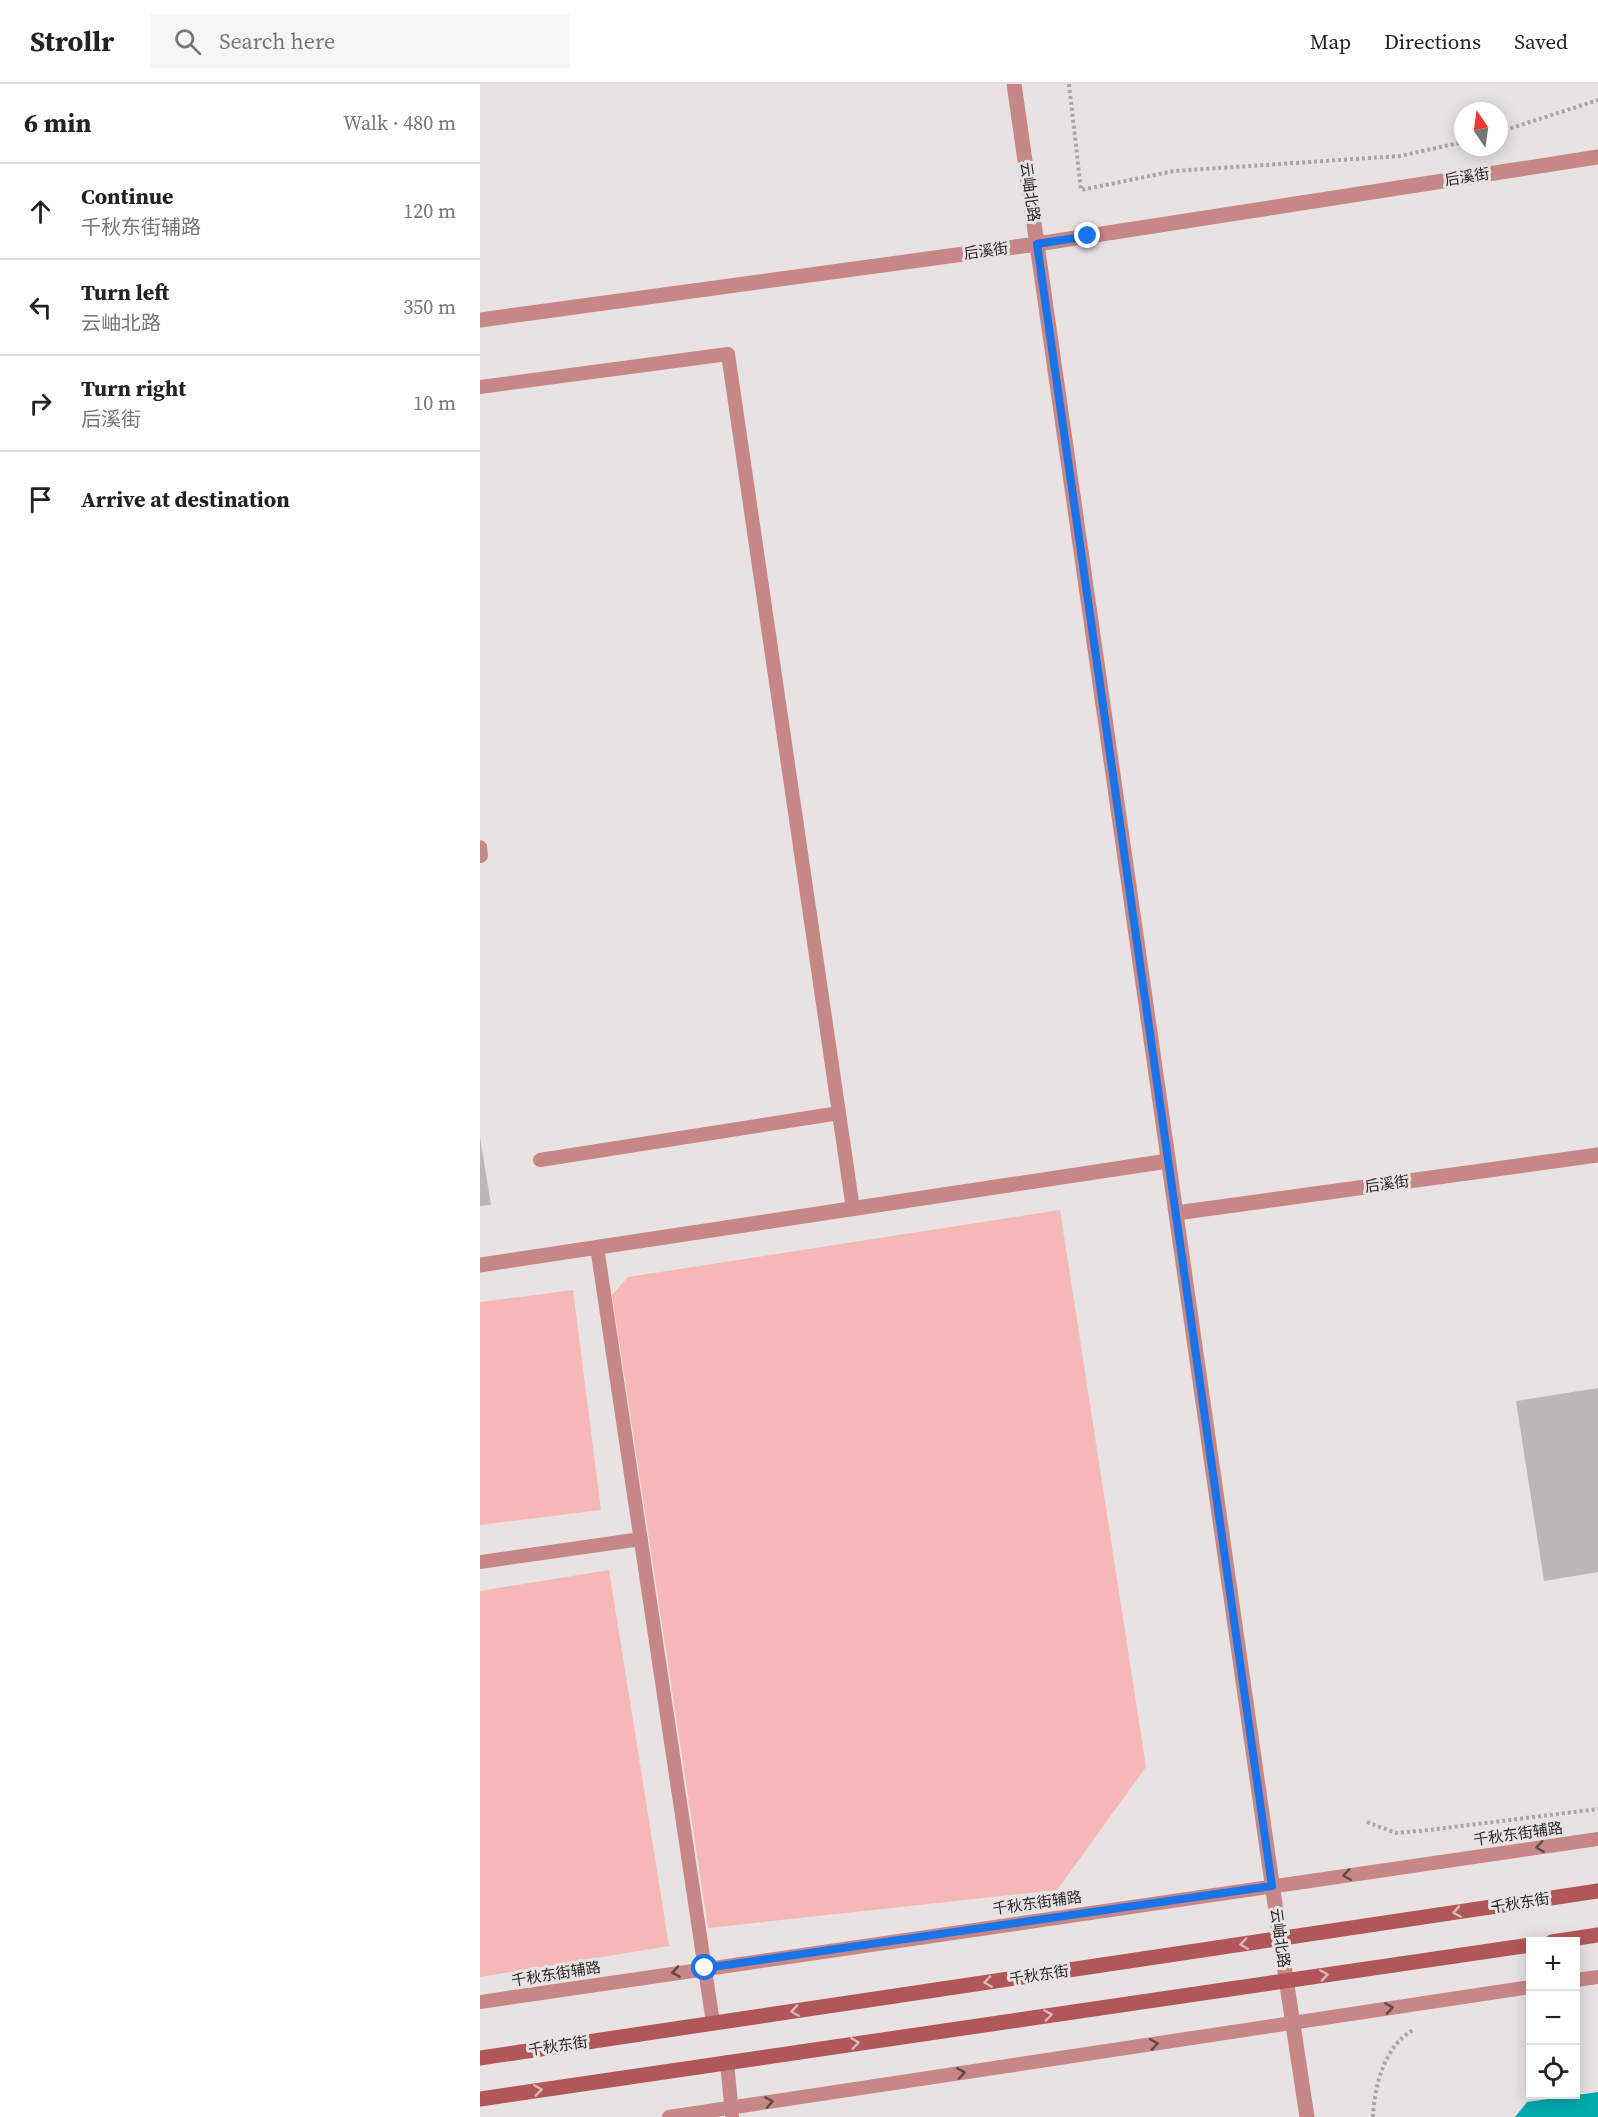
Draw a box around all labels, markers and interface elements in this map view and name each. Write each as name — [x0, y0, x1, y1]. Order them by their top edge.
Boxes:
search box — [150, 14, 570, 68]
text: Strollr — [30, 22, 114, 60]
icon: search — [171, 25, 204, 58]
text: Search here — [219, 26, 335, 56]
text: Map — [1310, 27, 1351, 56]
text: Directions — [1384, 27, 1481, 56]
text: Saved — [1514, 27, 1568, 56]
north arrow — [1454, 102, 1508, 156]
text: 6 min — [24, 105, 91, 141]
text: Walk · 480 m — [343, 109, 456, 137]
street label: 云岫北路 — [1016, 161, 1045, 223]
street label: 后溪街 — [1443, 163, 1491, 190]
text: Continue — [81, 181, 174, 211]
icon: ahead — [24, 195, 57, 228]
text: 120 m — [403, 197, 456, 225]
text: 千秋东街辅路 — [81, 213, 201, 241]
route end — [1074, 222, 1100, 248]
street label: 后溪街 — [962, 237, 1010, 264]
text: Turn left — [81, 277, 169, 307]
icon: left — [24, 291, 57, 324]
text: 350 m — [403, 293, 456, 321]
text: 云岫北路 — [81, 309, 161, 337]
text: Turn right — [81, 373, 186, 403]
icon: right — [24, 387, 57, 420]
text: 10 m — [413, 389, 456, 417]
text: 后溪街 — [81, 405, 141, 433]
icon: arrive — [24, 483, 57, 516]
text: Arrive at destination — [81, 484, 290, 514]
street label: 后溪街 — [1363, 1170, 1411, 1197]
street label: 千秋东街辅路 — [1472, 1817, 1564, 1850]
one-way arrow — [1535, 1841, 1545, 1853]
one-way arrow — [1342, 1869, 1352, 1881]
street label: 千秋东街辅路 — [991, 1886, 1083, 1919]
street label: 千秋东街 — [1489, 1887, 1551, 1918]
one-way arrow — [1452, 1906, 1462, 1918]
street label: 云岫北路 — [1266, 1907, 1295, 1969]
map controls — [1526, 1937, 1580, 2099]
button: + — [1526, 1937, 1580, 1991]
one-way arrow — [1239, 1938, 1248, 1950]
route start — [691, 1954, 717, 1980]
street label: 千秋东街辅路 — [510, 1956, 602, 1991]
street label: 千秋东街 — [1008, 1960, 1070, 1989]
one-way arrow — [671, 1966, 681, 1978]
one-way arrow — [1320, 1969, 1329, 1981]
one-way arrow — [984, 1976, 993, 1988]
button: − — [1526, 1991, 1580, 2045]
one-way arrow — [1384, 2003, 1393, 2015]
one-way arrow — [791, 2004, 800, 2016]
one-way arrow — [1044, 2010, 1053, 2022]
street label: 千秋东街 — [527, 2031, 589, 2060]
one-way arrow — [851, 2038, 860, 2050]
one-way arrow — [1150, 2038, 1159, 2050]
button: locate — [1526, 2045, 1580, 2099]
one-way arrow — [957, 2067, 966, 2079]
one-way arrow — [533, 2085, 542, 2097]
one-way arrow — [763, 2096, 773, 2109]

